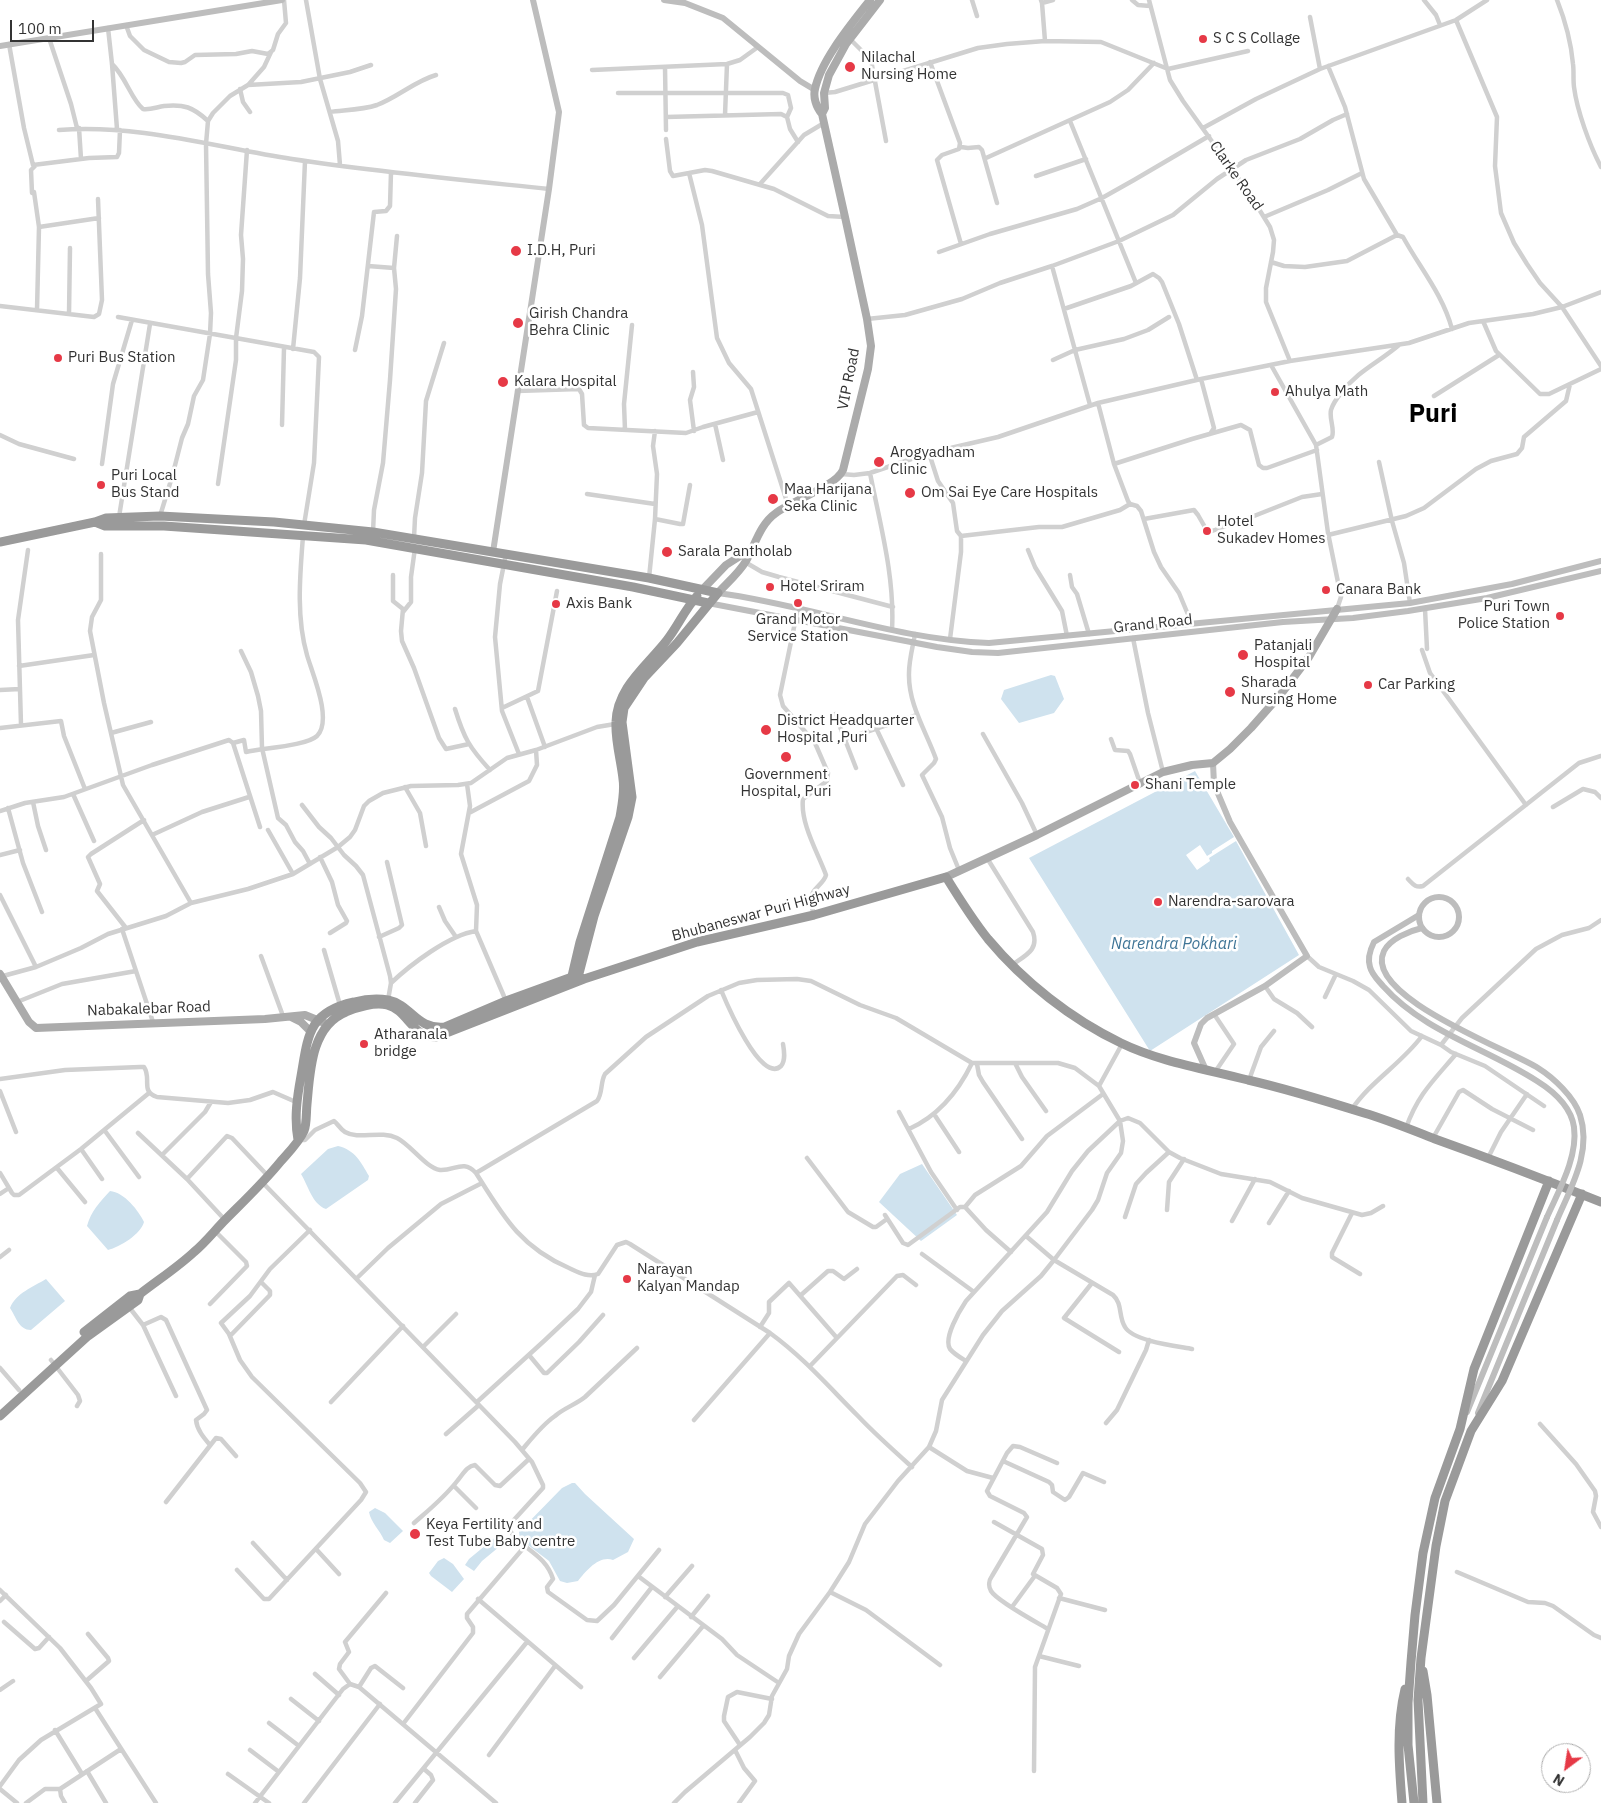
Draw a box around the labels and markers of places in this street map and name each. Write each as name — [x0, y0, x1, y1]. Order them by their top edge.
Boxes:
place label: S C S Collage — [1213, 30, 1300, 48]
marker: S C S Collage — [1197, 33, 1209, 45]
place label: Nilachal Nursing Home — [861, 49, 957, 84]
marker: Nilachal Nursing Home — [843, 60, 857, 74]
place label: I.D.H, Puri — [527, 242, 596, 260]
marker: I.D.H, Puri — [509, 244, 523, 258]
place label: Girish Chandra Behra Clinic — [529, 305, 628, 340]
marker: Girish Chandra Behra Clinic — [511, 316, 525, 330]
place label: Puri Bus Station — [68, 349, 175, 367]
marker: Puri Bus Station — [52, 352, 64, 364]
place label: Kalara Hospital — [514, 373, 616, 391]
marker: Kalara Hospital — [496, 375, 510, 389]
place label: Ahulya Math — [1285, 383, 1368, 401]
marker: Ahulya Math — [1269, 386, 1281, 398]
place label: Arogyadham Clinic — [890, 444, 975, 479]
marker: Arogyadham Clinic — [872, 455, 886, 469]
place label: Puri Local Bus Stand — [111, 467, 179, 502]
marker: Puri Local Bus Stand — [95, 479, 107, 491]
place label: Maa Harijana Seka Clinic — [784, 481, 872, 516]
place label: Om Sai Eye Care Hospitals — [921, 484, 1098, 502]
marker: Om Sai Eye Care Hospitals — [903, 486, 917, 500]
marker: Maa Harijana Seka Clinic — [766, 492, 780, 506]
place label: Hotel Sukadev Homes — [1217, 513, 1325, 548]
marker: Hotel Sukadev Homes — [1201, 525, 1213, 537]
place label: Sarala Pantholab — [678, 543, 792, 561]
marker: Sarala Pantholab — [660, 545, 674, 559]
place label: Hotel Sriram — [780, 578, 865, 596]
marker: Hotel Sriram — [764, 581, 776, 593]
place label: Canara Bank — [1336, 581, 1421, 599]
marker: Canara Bank — [1320, 584, 1332, 596]
place label: Axis Bank — [566, 595, 632, 613]
marker: Grand Motor Service Station — [792, 597, 804, 609]
marker: Axis Bank — [550, 598, 562, 610]
place label: Puri Town Police Station — [1458, 598, 1550, 633]
marker: Puri Town Police Station — [1554, 610, 1566, 622]
place label: Grand Motor Service Station — [748, 611, 848, 646]
place label: Patanjali Hospital — [1254, 637, 1312, 672]
marker: Patanjali Hospital — [1236, 648, 1250, 662]
place label: Sharada Nursing Home — [1241, 674, 1337, 709]
place label: Car Parking — [1378, 676, 1455, 694]
marker: Car Parking — [1362, 679, 1374, 691]
marker: Sharada Nursing Home — [1223, 685, 1237, 699]
place label: District Headquarter Hospital ,Puri — [777, 712, 914, 747]
marker: District Headquarter Hospital ,Puri — [759, 723, 773, 737]
marker: Government Hospital, Puri — [779, 750, 793, 764]
place label: Government Hospital, Puri — [741, 766, 831, 801]
place label: Shani Temple — [1145, 776, 1236, 794]
marker: Shani Temple — [1129, 779, 1141, 791]
place label: Narendra-sarovara — [1168, 893, 1295, 911]
marker: Narendra-sarovara — [1152, 896, 1164, 908]
place label: Atharanala bridge — [374, 1026, 447, 1061]
marker: Atharanala bridge — [358, 1038, 370, 1050]
place label: Narayan Kalyan Mandap — [637, 1261, 740, 1296]
marker: Narayan Kalyan Mandap — [621, 1273, 633, 1285]
place label: Keya Fertility and Test Tube Baby centre — [426, 1516, 575, 1551]
marker: Keya Fertility and Test Tube Baby centre — [408, 1527, 422, 1541]

